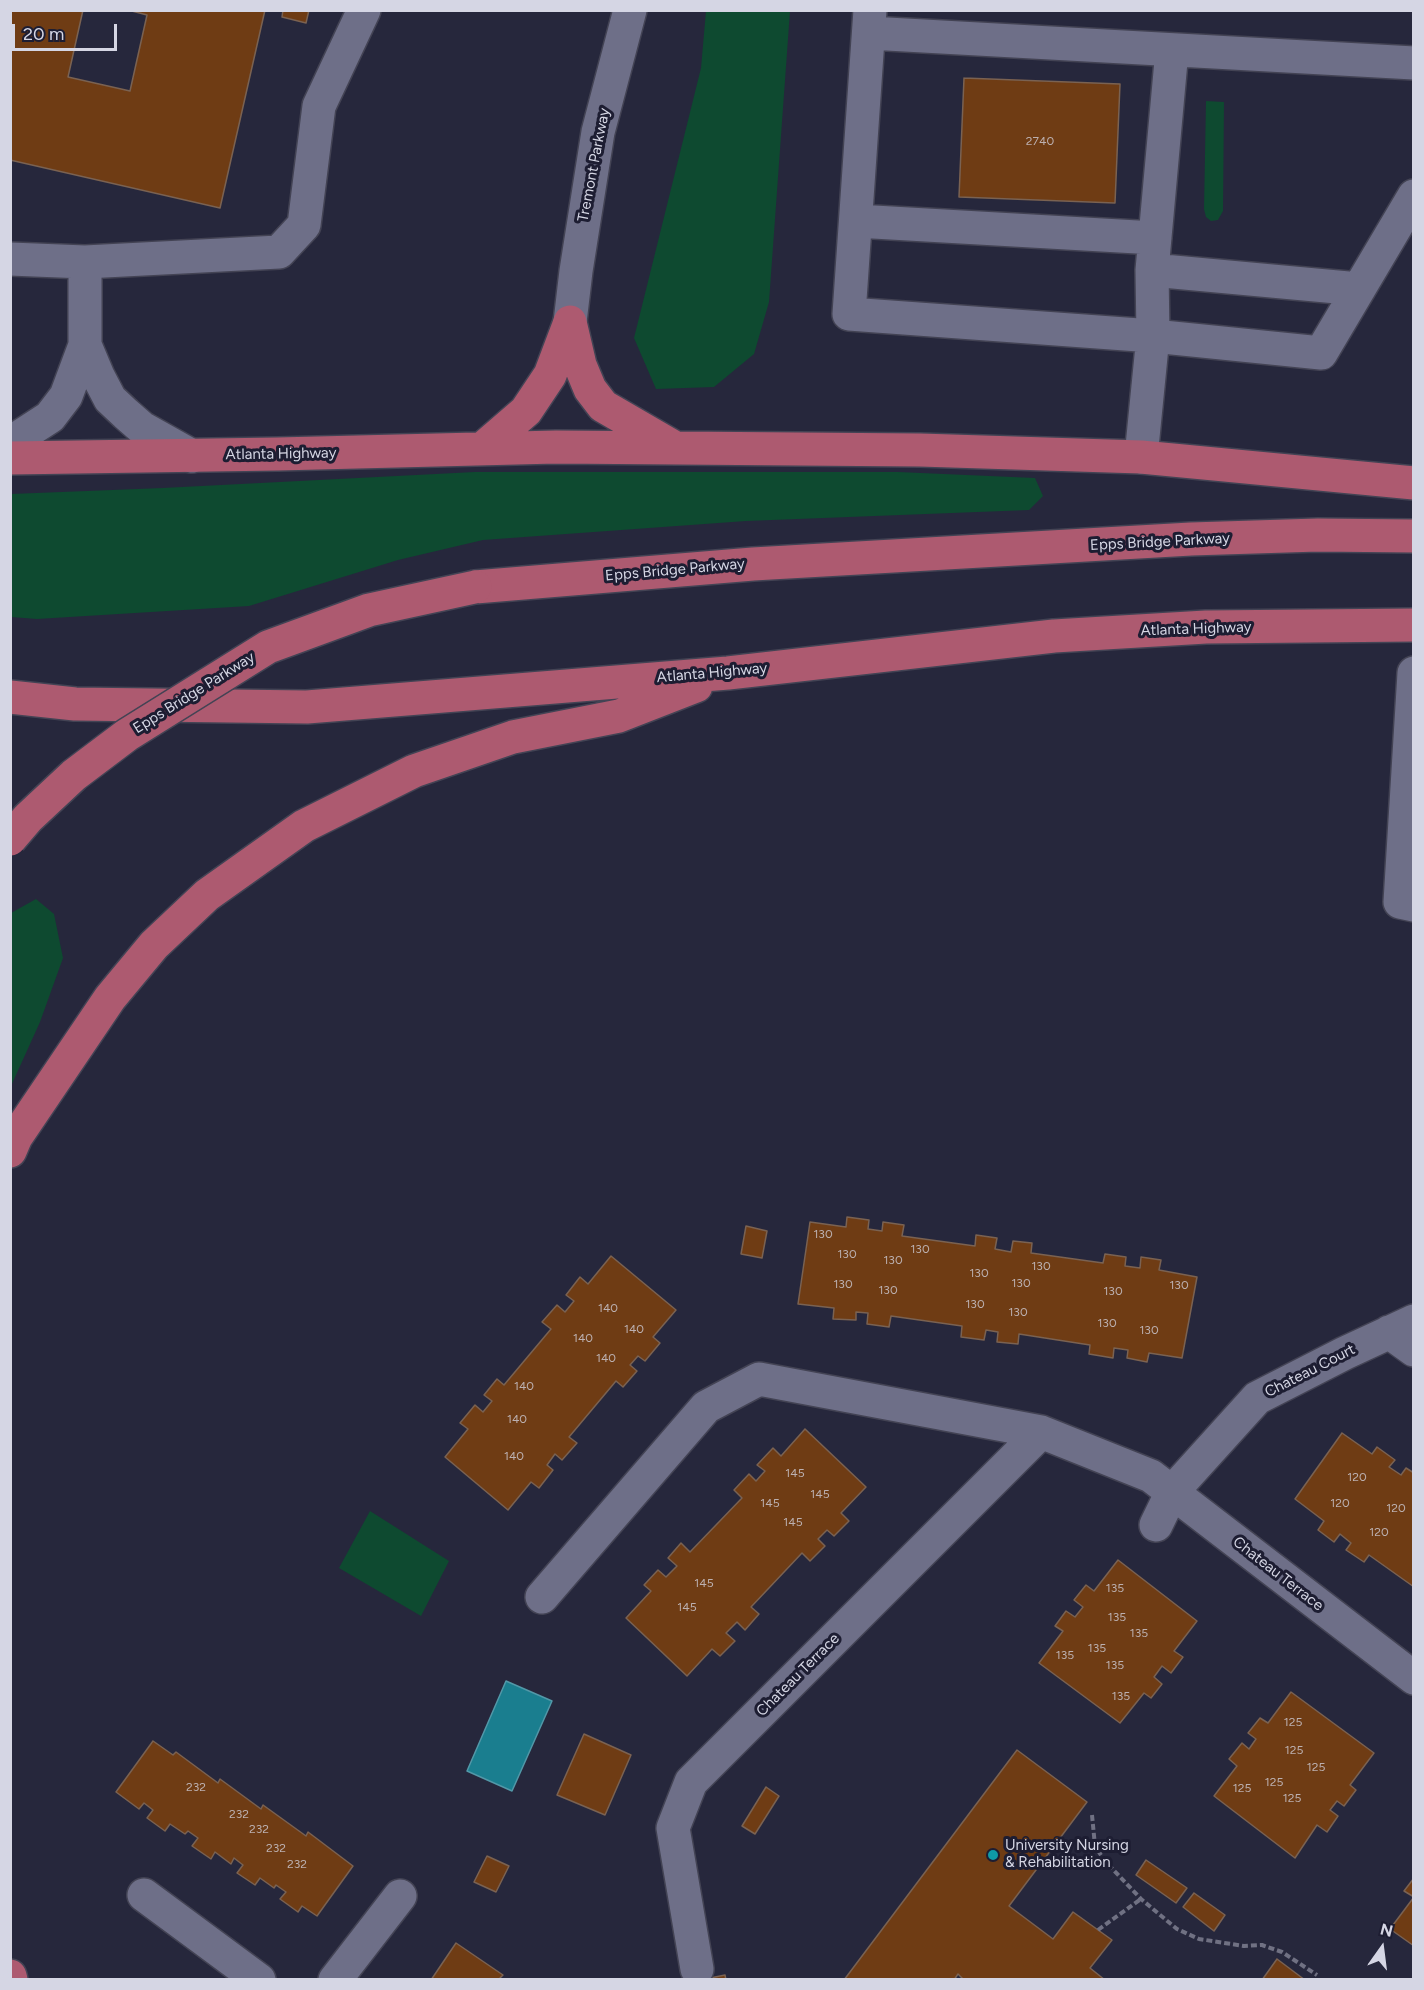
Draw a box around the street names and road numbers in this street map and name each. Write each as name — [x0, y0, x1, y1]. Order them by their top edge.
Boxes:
street label: Tremont Parkway — [574, 107, 614, 223]
street label: Atlanta Highway — [225, 444, 337, 464]
street label: Epps Bridge Parkway — [1090, 529, 1230, 555]
street label: Epps Bridge Parkway — [604, 555, 746, 585]
street label: Atlanta Highway — [1140, 618, 1252, 640]
street label: Epps Bridge Parkway — [130, 648, 258, 738]
street label: Atlanta Highway — [656, 659, 768, 687]
street label: Chateau Court — [1262, 1341, 1358, 1401]
street label: Chateau Terrace — [1229, 1533, 1327, 1615]
street label: Chateau Terrace — [753, 1630, 843, 1720]

